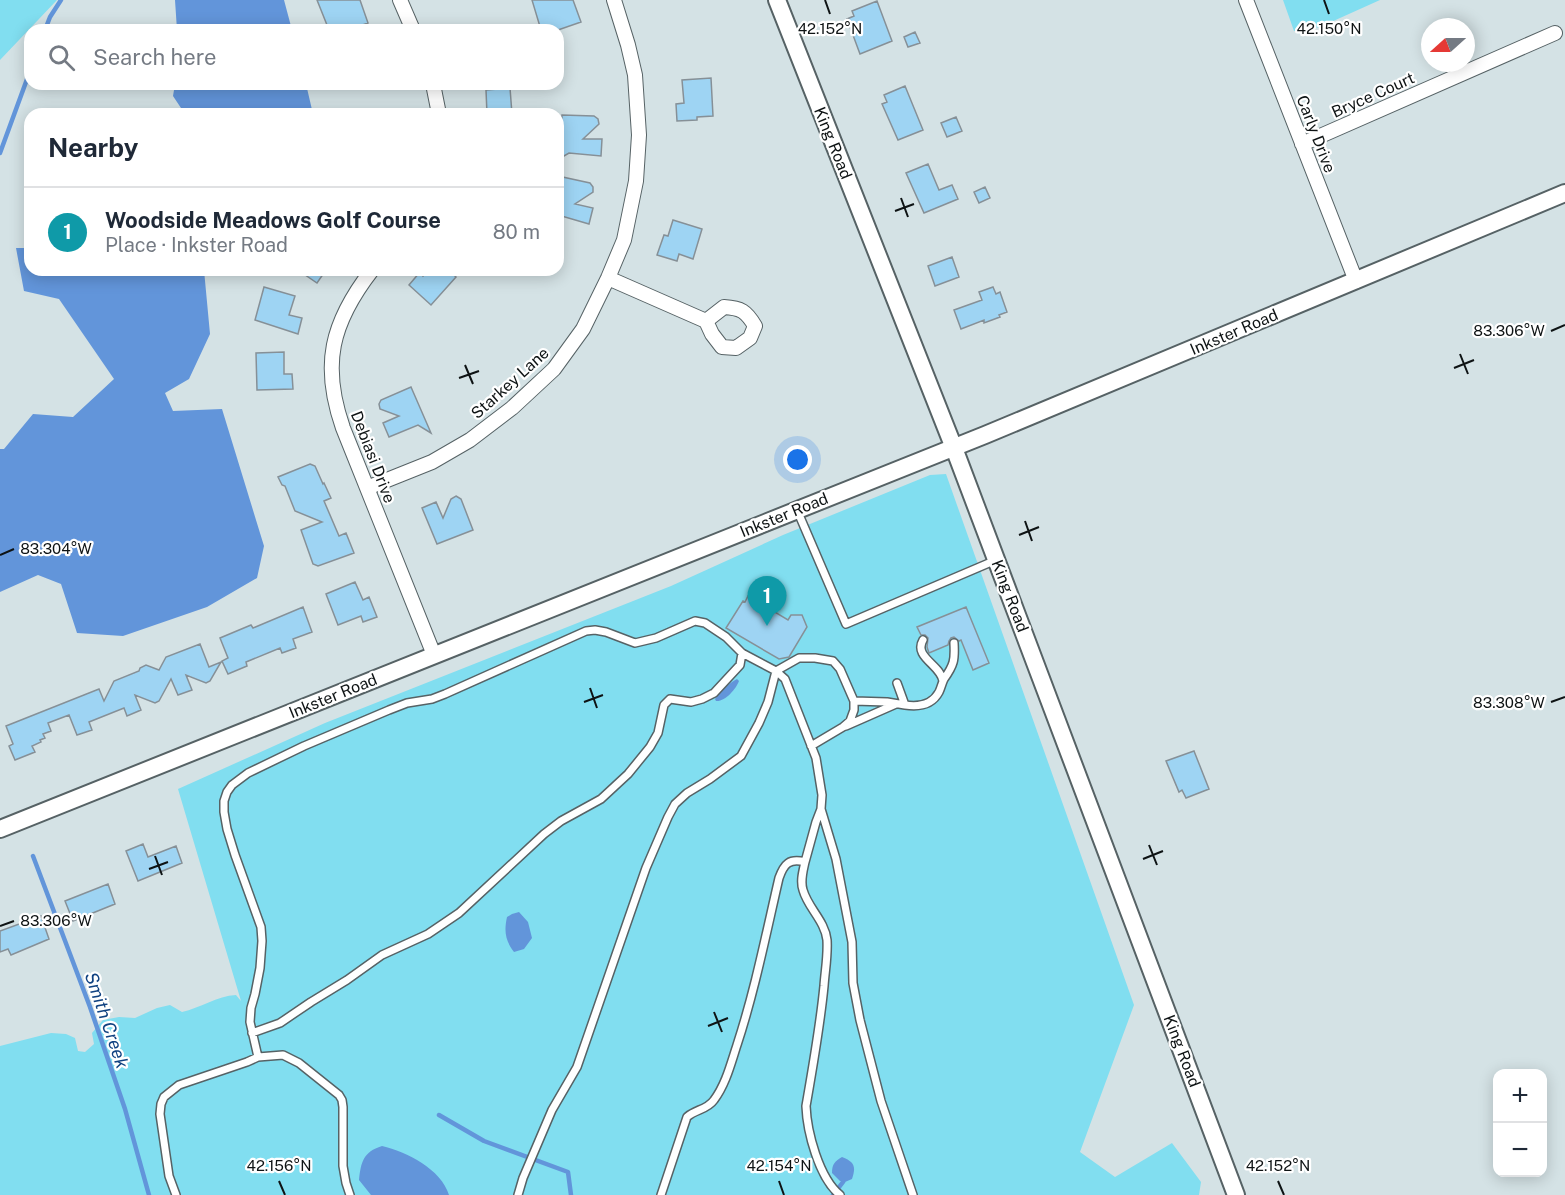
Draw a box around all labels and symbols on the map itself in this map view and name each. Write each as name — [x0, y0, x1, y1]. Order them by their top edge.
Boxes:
north arrow — [1421, 18, 1475, 72]
text: 42.152°N — [798, 20, 862, 37]
text: 42.150°N — [1297, 20, 1361, 37]
street label: Bryce Court — [1329, 68, 1417, 122]
street label: Carly Drive — [1293, 93, 1339, 175]
street label: King Road — [810, 104, 856, 182]
street label: Inkster Road — [1187, 305, 1281, 359]
text: 83.306°W — [1473, 322, 1545, 339]
street label: Starkey Lane — [467, 343, 553, 423]
street label: Debiasi Drive — [347, 408, 399, 506]
your location — [783, 445, 812, 474]
street label: Inkster Road — [737, 489, 831, 541]
text: 83.304°W — [20, 540, 92, 557]
street label: King Road — [988, 557, 1032, 635]
pin: 1 — [748, 576, 786, 626]
street label: Inkster Road — [286, 670, 380, 722]
text: 83.308°W — [1473, 694, 1545, 711]
text: 83.306°W — [20, 912, 92, 929]
water label: Smith Creek — [81, 969, 133, 1071]
street label: King Road — [1160, 1012, 1204, 1090]
text: 42.156°N — [246, 1157, 312, 1174]
text: 42.154°N — [746, 1157, 812, 1174]
text: 42.152°N — [1246, 1157, 1310, 1174]

